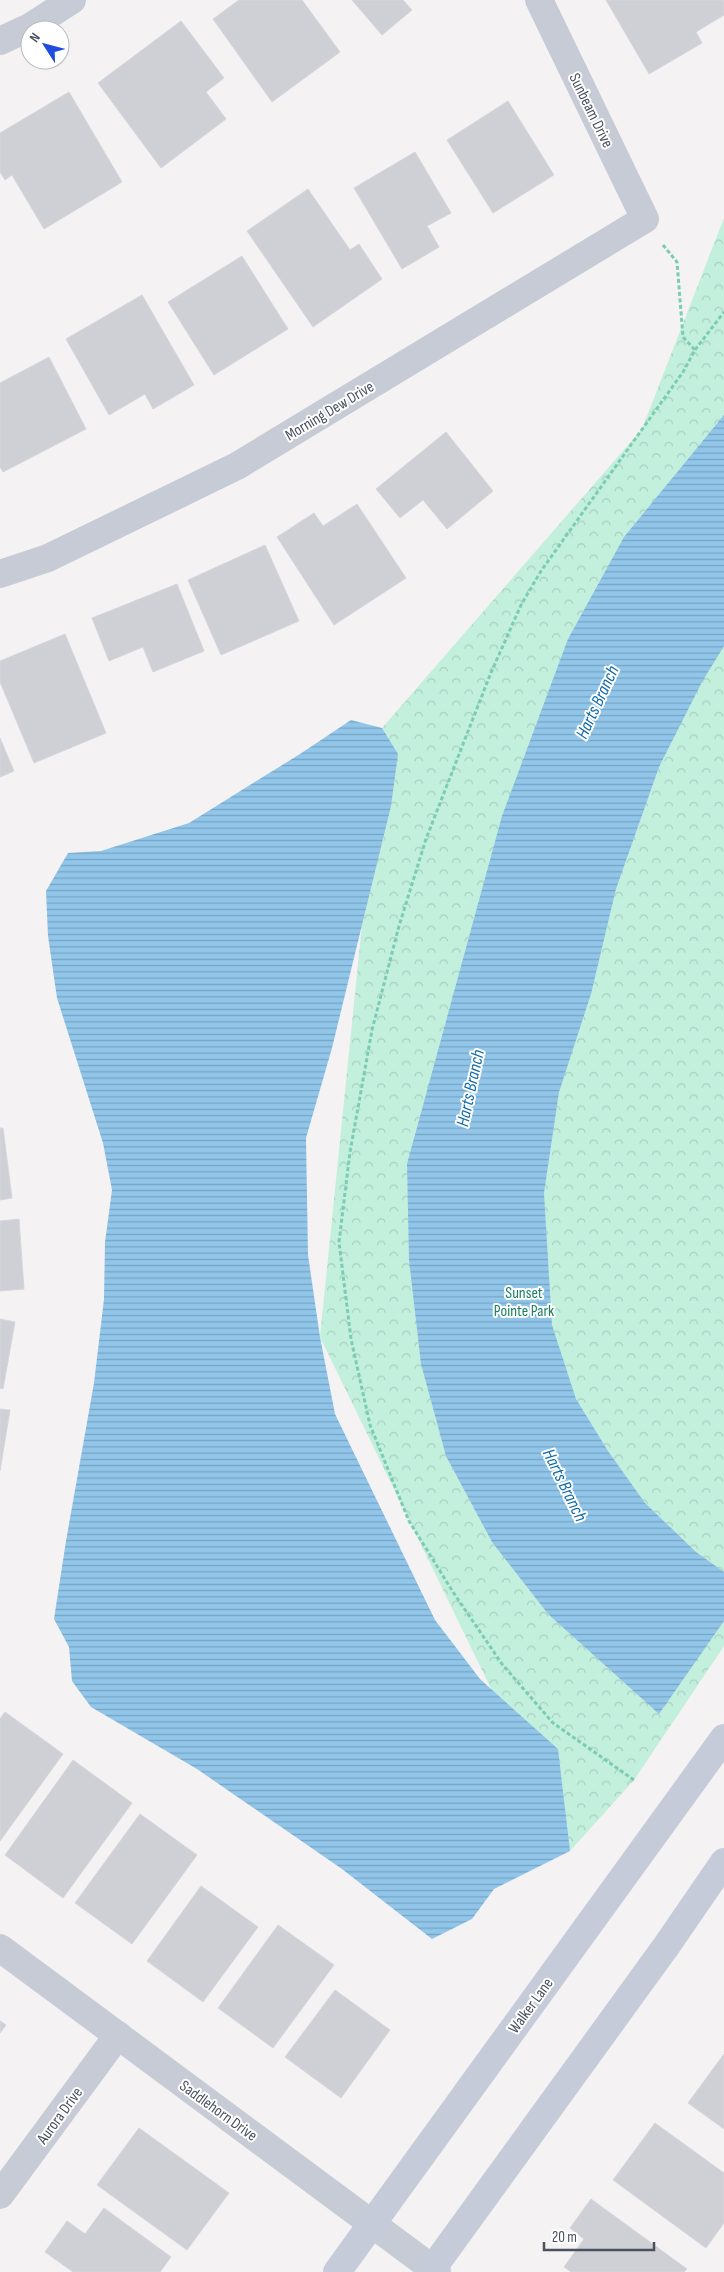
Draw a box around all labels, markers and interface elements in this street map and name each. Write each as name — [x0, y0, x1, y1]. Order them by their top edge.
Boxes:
north arrow — [20, 20, 70, 70]
text: N — [26, 30, 44, 46]
street label: Sunbeam Drive — [564, 70, 617, 151]
street label: Morning Dew Drive — [282, 377, 378, 445]
water label: Harts Branch — [571, 662, 624, 742]
water label: Harts Branch — [452, 1047, 489, 1128]
park label: Sunset Pointe Park — [494, 1284, 554, 1321]
water label: Harts Branch — [538, 1446, 591, 1525]
street label: Walker Lane — [505, 1974, 558, 2037]
street label: Saddlehorn Drive — [176, 2077, 261, 2146]
street label: Aurora Drive — [33, 2084, 87, 2149]
scale bar — [544, 2220, 654, 2252]
text: 20 m — [552, 2228, 577, 2247]

